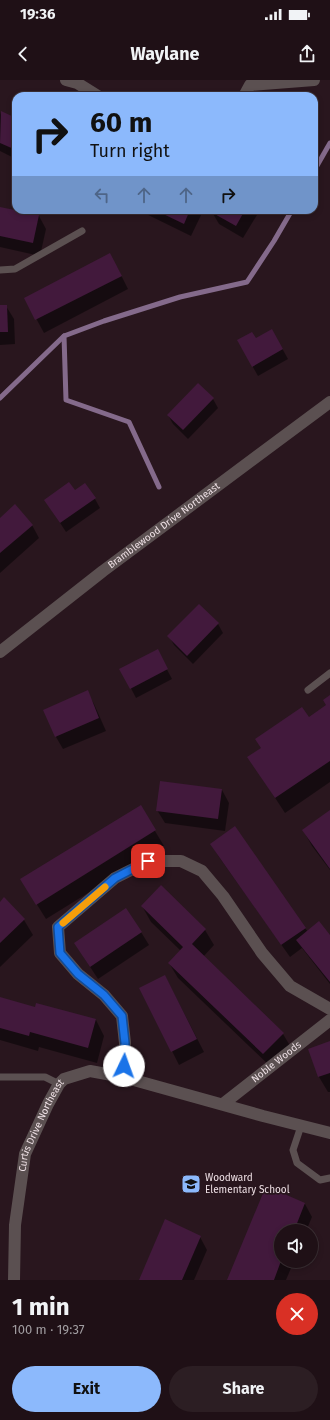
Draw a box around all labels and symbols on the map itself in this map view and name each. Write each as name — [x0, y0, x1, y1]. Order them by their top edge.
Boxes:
street label: Bramblewood Drive Northeast — [106, 480, 223, 571]
pin — [131, 844, 165, 878]
street label: Noble Woods — [249, 1039, 304, 1085]
position arrow — [103, 1045, 145, 1087]
street label: Curtis Drive Northeast — [17, 1076, 67, 1172]
place label: Woodward Elementary School — [205, 1172, 290, 1196]
school or university icon: Woodward Elementary School — [180, 1173, 202, 1195]

